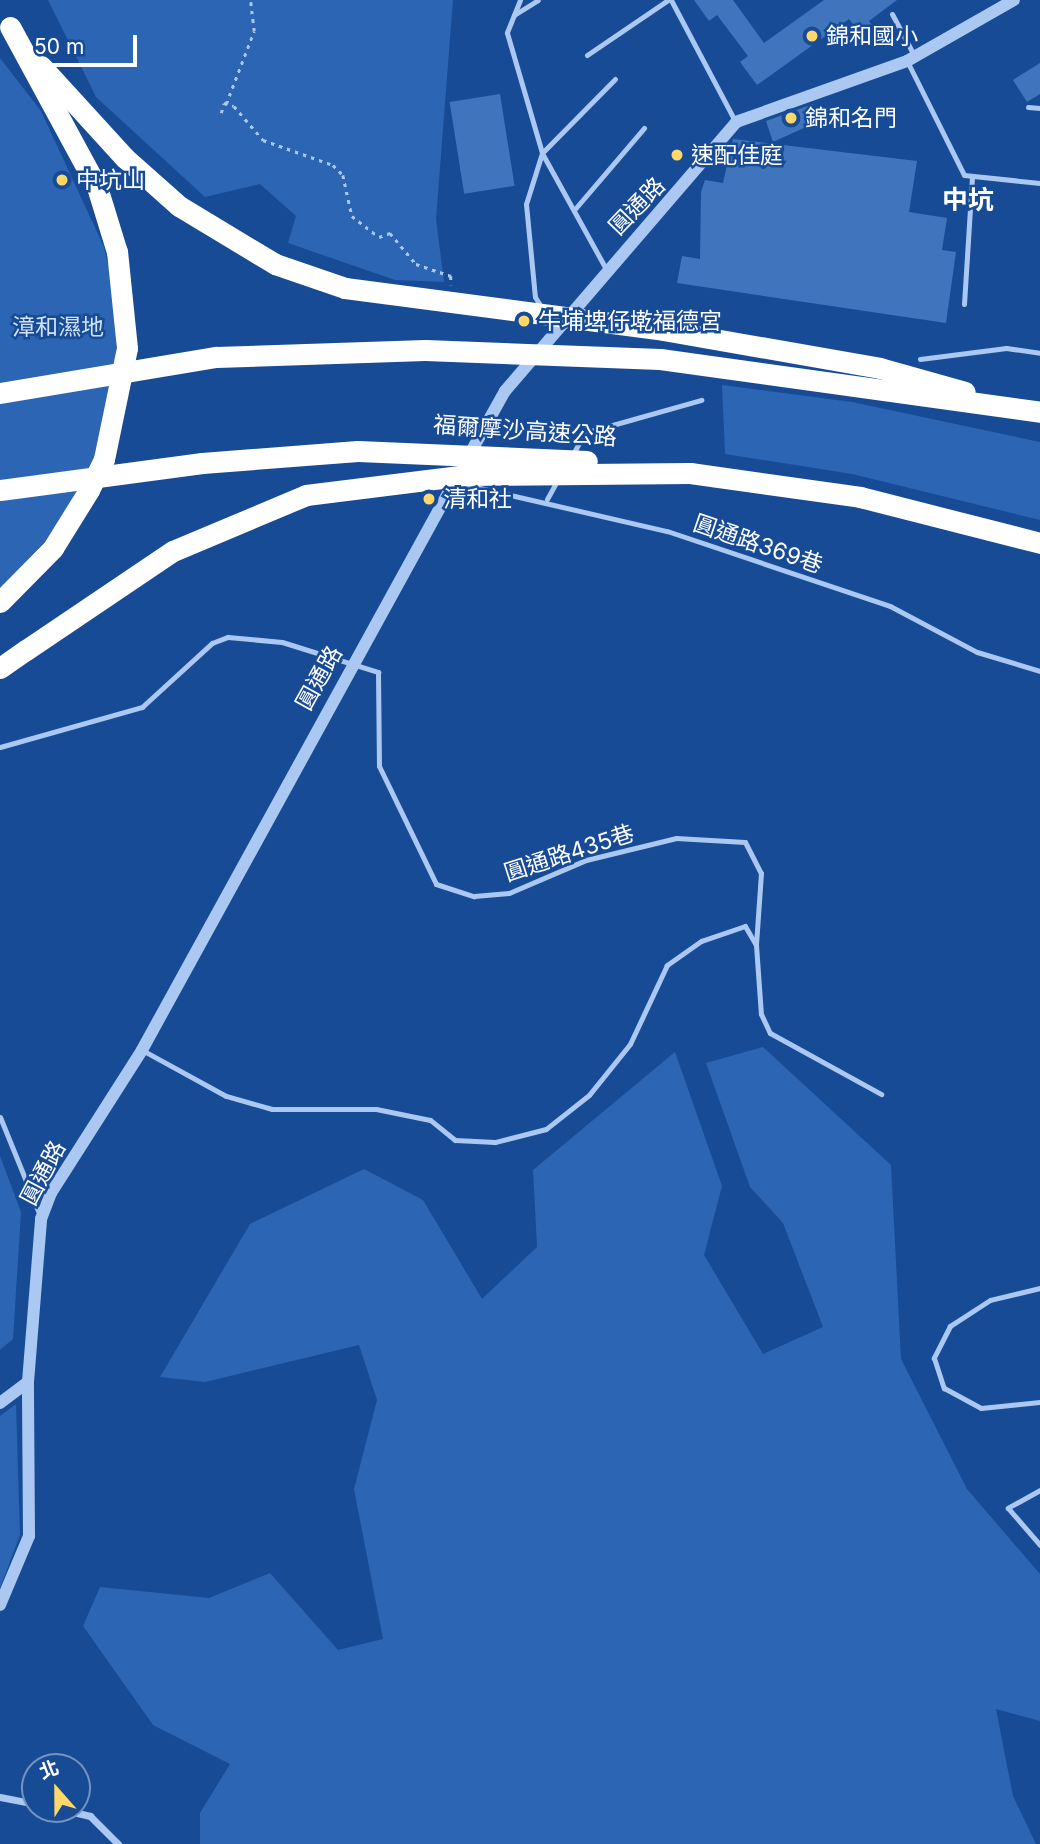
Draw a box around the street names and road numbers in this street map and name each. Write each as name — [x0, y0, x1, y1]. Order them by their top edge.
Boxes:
street label: 圓通路 — [603, 172, 671, 240]
street label: 福爾摩沙高速公路 — [432, 411, 618, 451]
street label: 圓通路369巷 — [690, 509, 826, 579]
street label: 圓通路 — [290, 641, 348, 715]
street label: 圓通路435巷 — [501, 819, 637, 887]
street label: 圓通路 — [15, 1136, 71, 1210]

